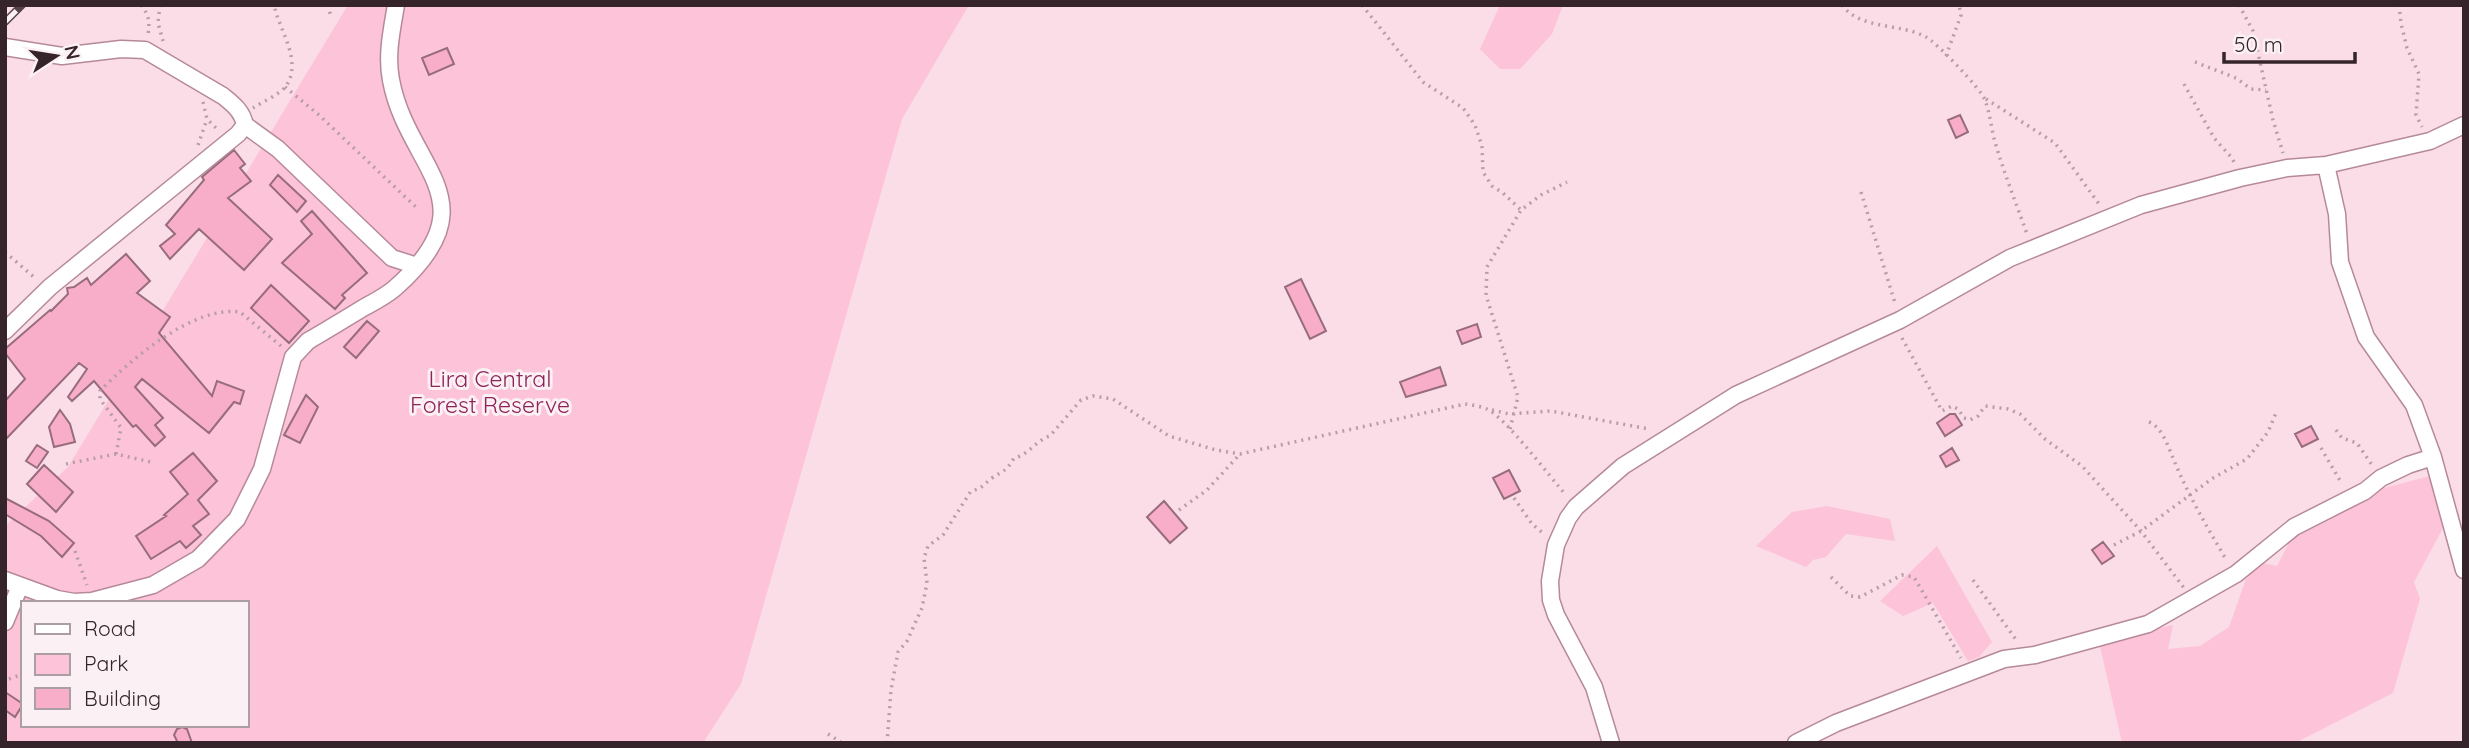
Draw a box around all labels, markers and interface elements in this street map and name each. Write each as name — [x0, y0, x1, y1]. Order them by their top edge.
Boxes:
north arrow — [21, 21, 91, 91]
scale bar — [2224, 21, 2355, 65]
text: 50 m — [2234, 31, 2283, 57]
text: N — [59, 43, 86, 62]
park label: Lira Central Forest Reserve — [410, 364, 570, 419]
legend — [21, 601, 248, 727]
text: Road — [84, 615, 136, 641]
text: Park — [84, 650, 128, 676]
text: Building — [84, 685, 161, 711]

